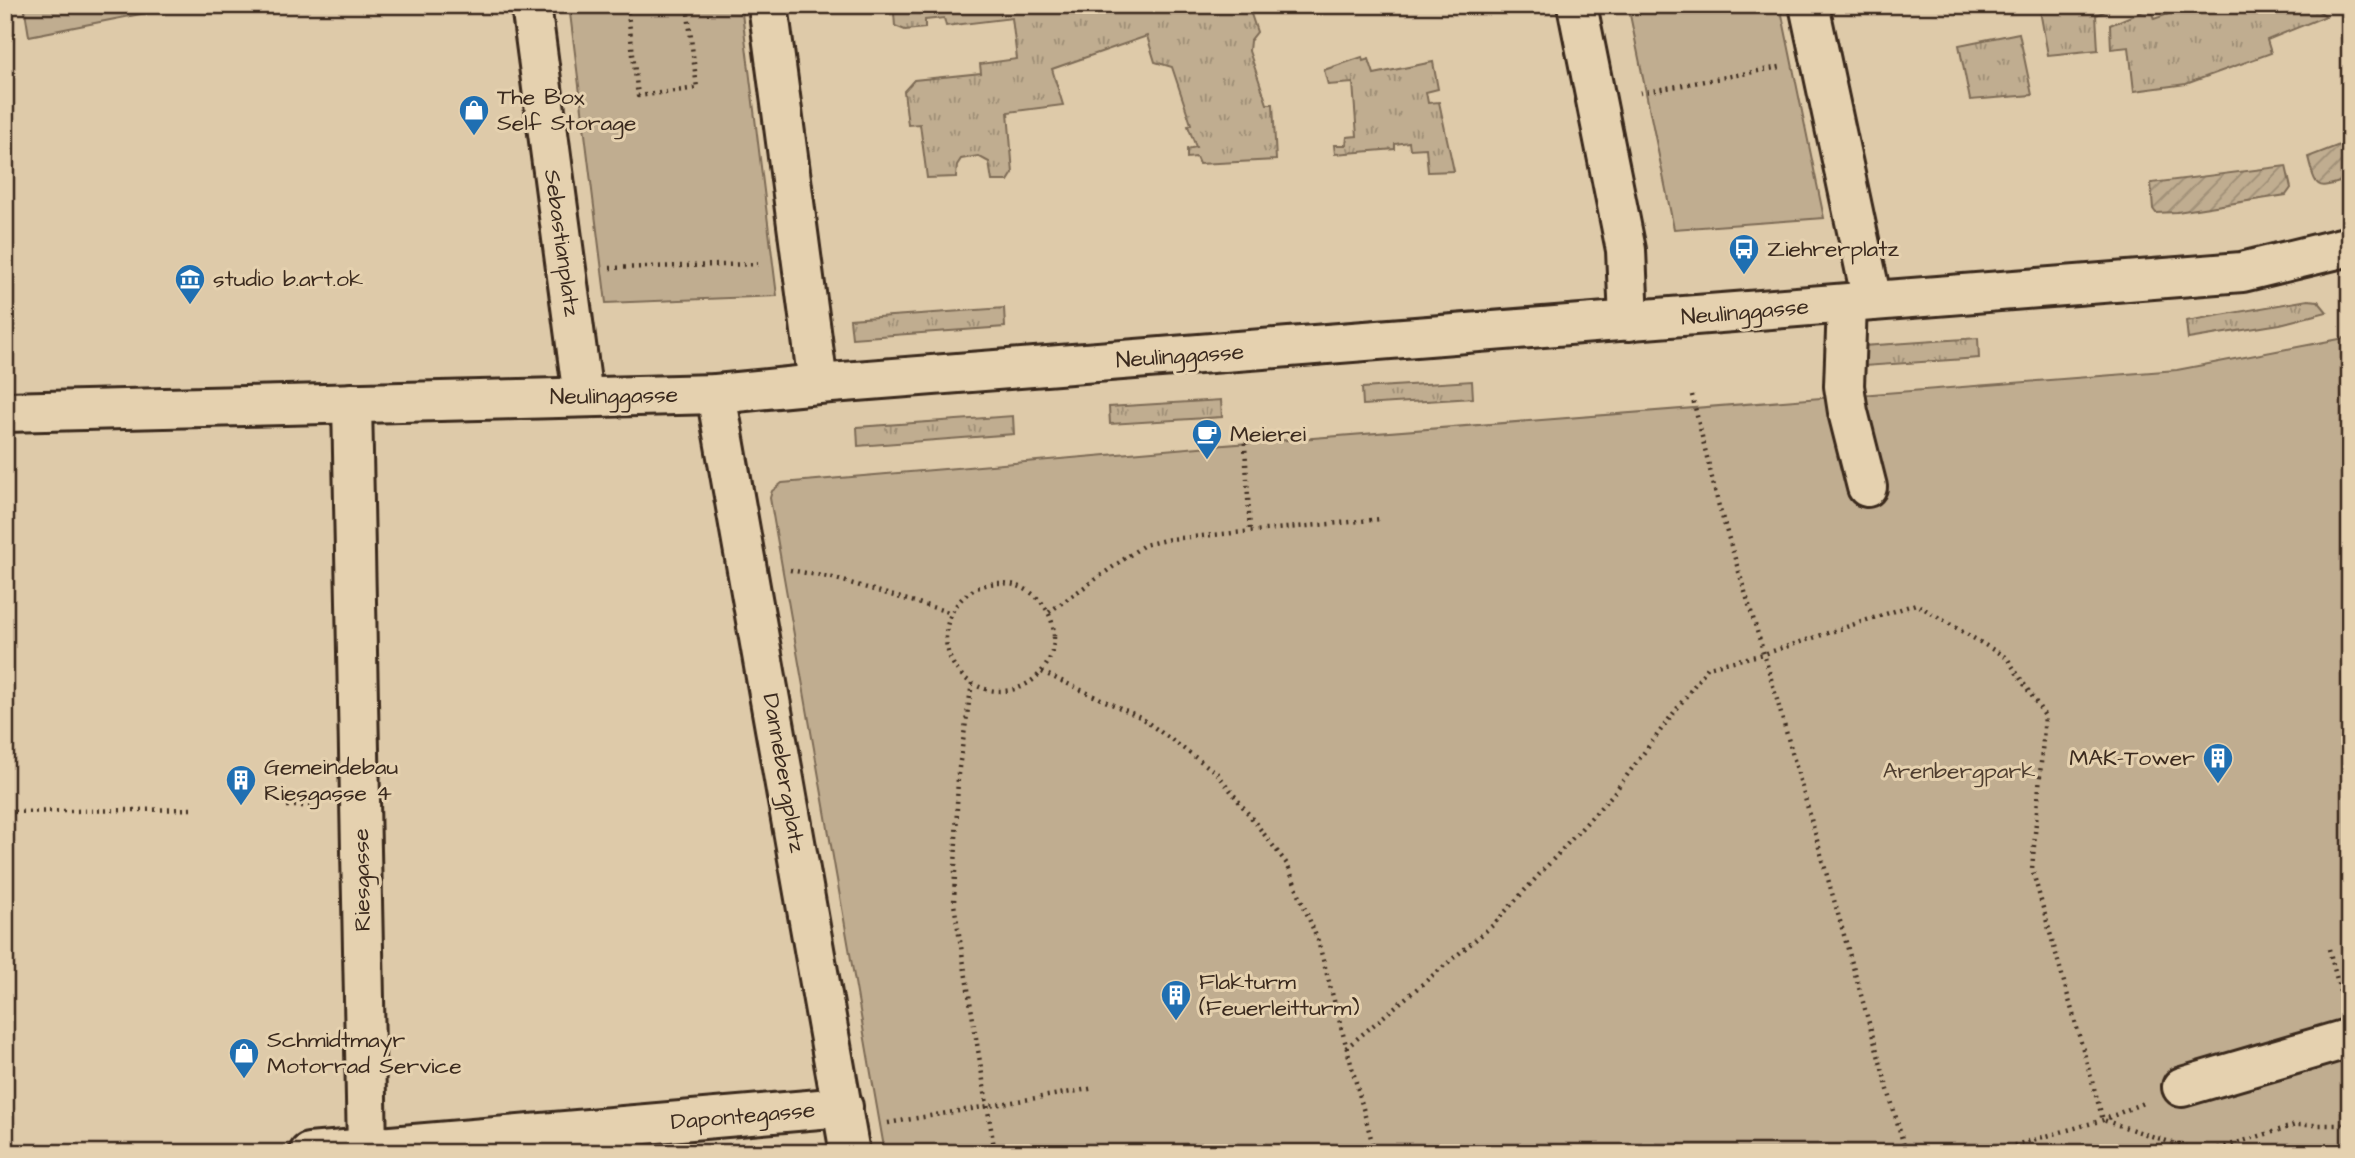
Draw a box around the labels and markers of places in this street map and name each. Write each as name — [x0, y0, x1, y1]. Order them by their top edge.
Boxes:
place label: The Box Self Storage — [497, 81, 636, 140]
shop icon: The Box Self Storage — [457, 93, 491, 137]
bus stop icon: Ziehrerplatz — [1727, 232, 1761, 276]
place label: Ziehrerplatz — [1767, 233, 1900, 265]
museum icon: studio b.art.ok — [173, 262, 207, 306]
place label: studio b.art.ok — [213, 263, 363, 295]
cafe icon: Meierei — [1190, 417, 1224, 461]
place label: Meierei — [1230, 418, 1307, 450]
building icon: MAK-Tower — [2201, 741, 2235, 785]
place label: MAK-Tower — [2069, 742, 2195, 774]
place label: Gemeindebau Riesgasse 4 — [264, 751, 398, 810]
building icon: Gemeindebau Riesgasse 4 — [224, 763, 258, 807]
place label: Flakturm (Feuerleitturm) — [1199, 966, 1360, 1024]
building icon: Flakturm (Feuerleitturm) — [1159, 978, 1193, 1022]
place label: Schmidtmayr Motorrad Service — [267, 1024, 462, 1082]
shop icon: Schmidtmayr Motorrad Service — [227, 1036, 261, 1080]

